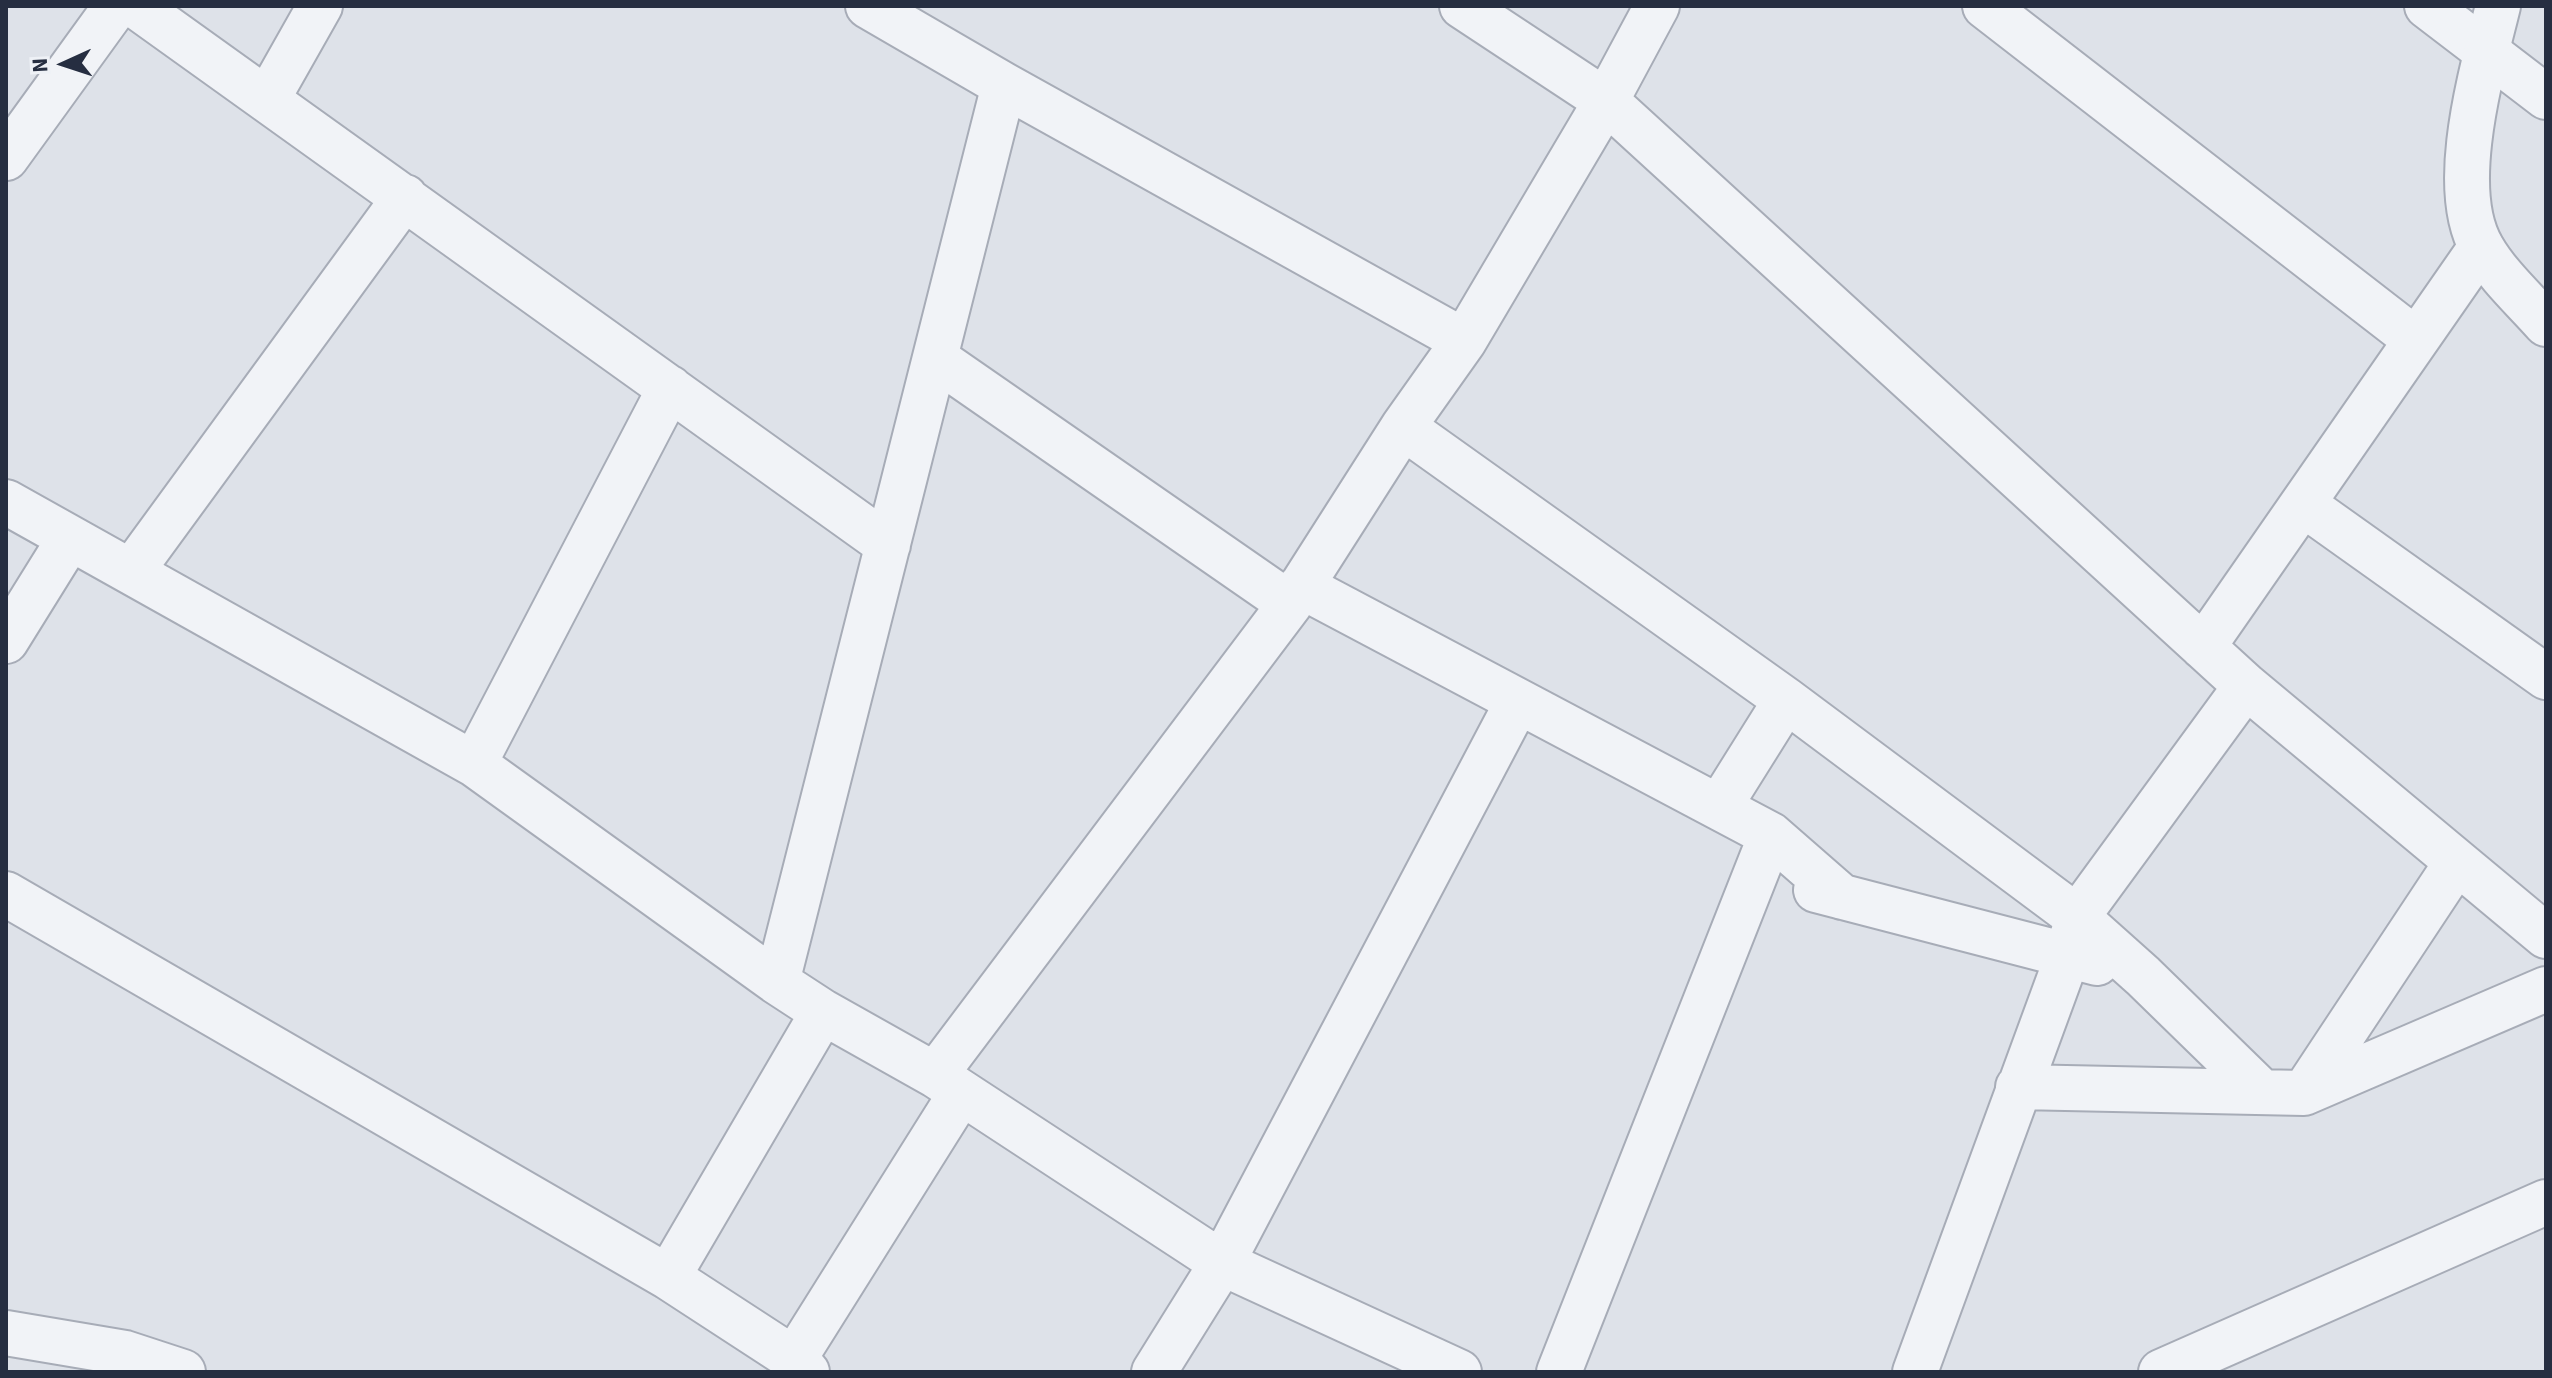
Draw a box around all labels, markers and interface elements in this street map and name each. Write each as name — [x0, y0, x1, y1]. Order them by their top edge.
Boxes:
north arrow — [24, 24, 104, 104]
text: N — [24, 57, 56, 73]

